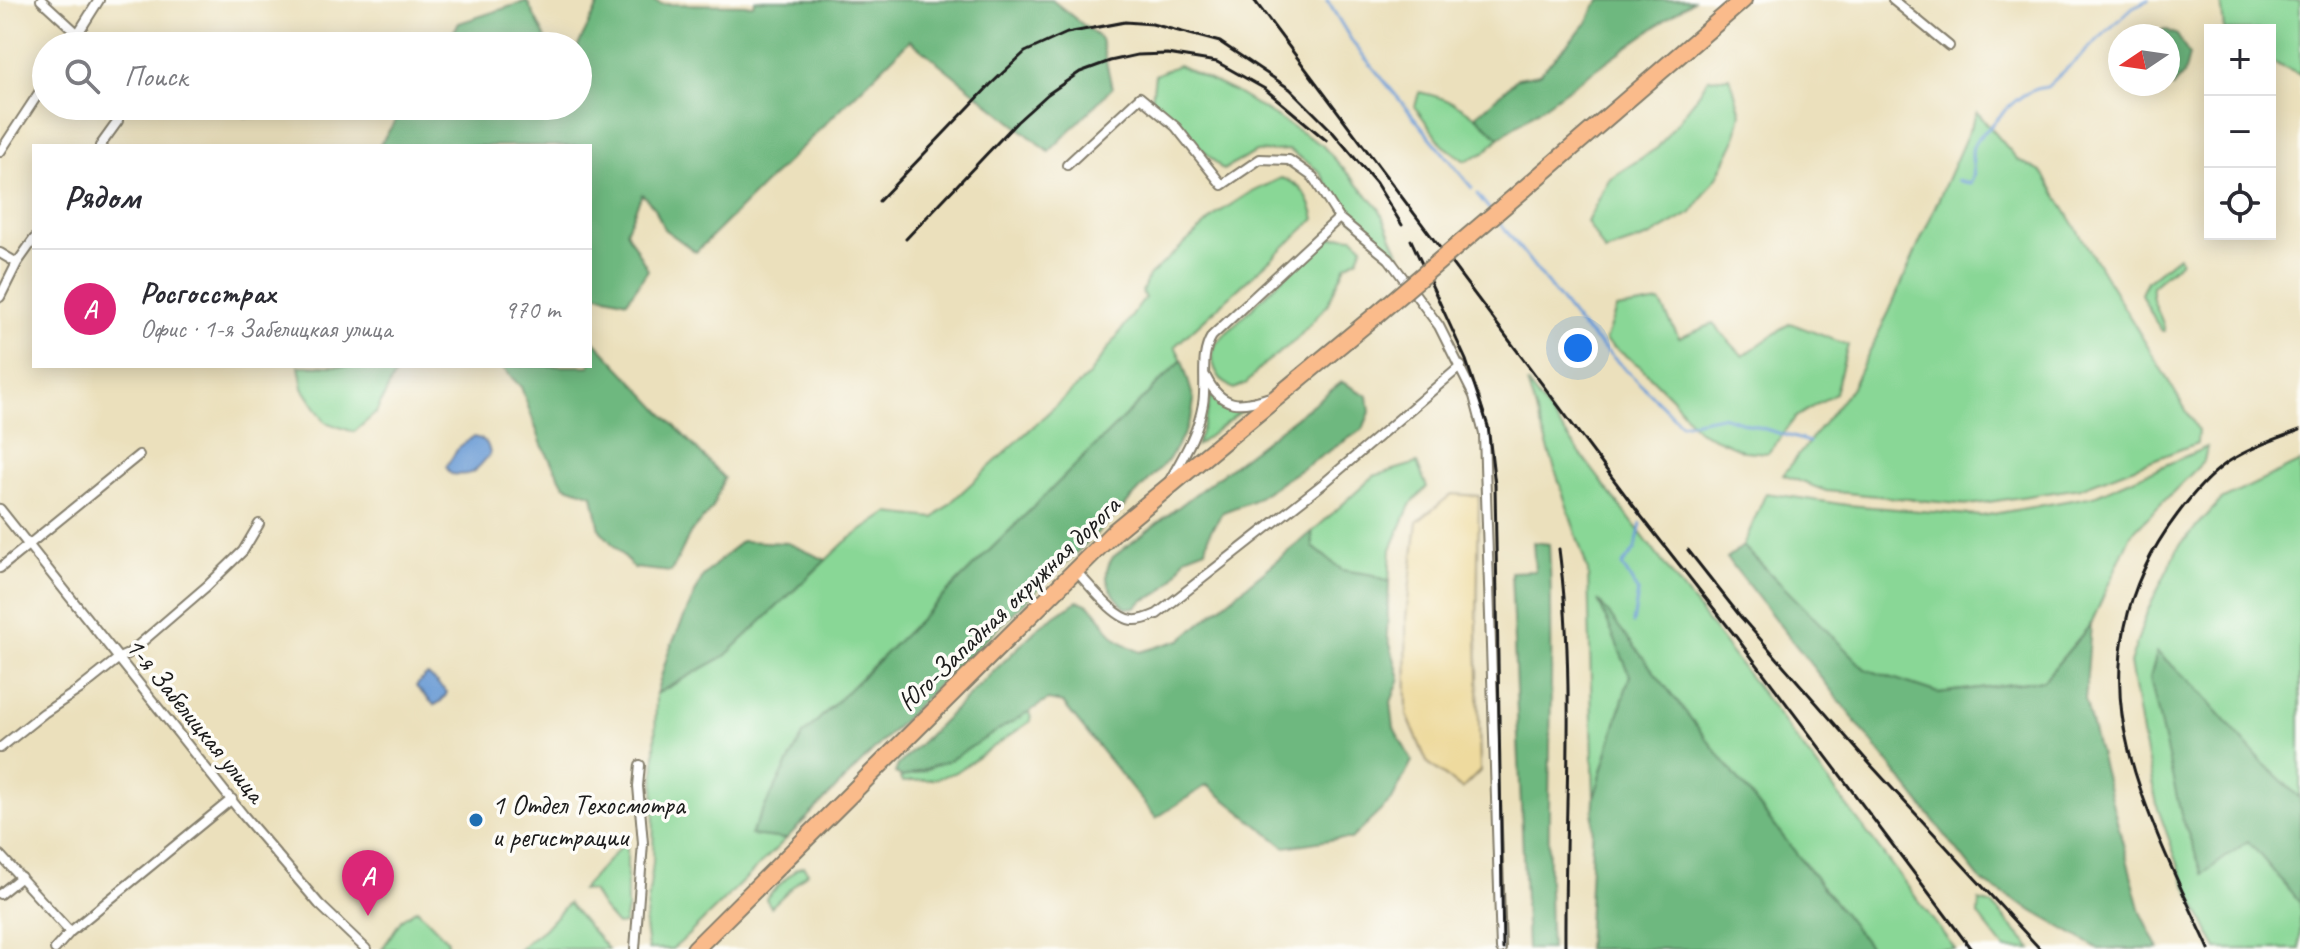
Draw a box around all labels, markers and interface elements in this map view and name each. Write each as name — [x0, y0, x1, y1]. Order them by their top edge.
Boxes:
north arrow — [2108, 24, 2180, 96]
map controls — [2204, 24, 2276, 240]
button: + — [2204, 24, 2276, 96]
search box — [32, 32, 592, 120]
icon: search — [60, 54, 104, 98]
text: Поиск — [124, 57, 187, 95]
button: − — [2204, 96, 2276, 168]
button: locate — [2204, 168, 2276, 240]
text: Рядом — [64, 175, 140, 218]
text: Росгосстрах — [140, 274, 275, 312]
text: A — [83, 293, 97, 326]
text: 970 m — [504, 293, 560, 326]
text: Офис · 1-я Забелицкая улица — [140, 312, 392, 345]
your location — [1558, 328, 1598, 368]
street label: Юго-Западная окружная дорога — [890, 487, 1128, 719]
street label: 1-я Забелицкая улица — [118, 629, 275, 811]
place label: 1 Отдел Техосмотра и регистрации — [492, 787, 687, 854]
marker: 1 Отдел Техосмотра и регистрации — [467, 811, 485, 829]
pin: A — [342, 850, 394, 916]

